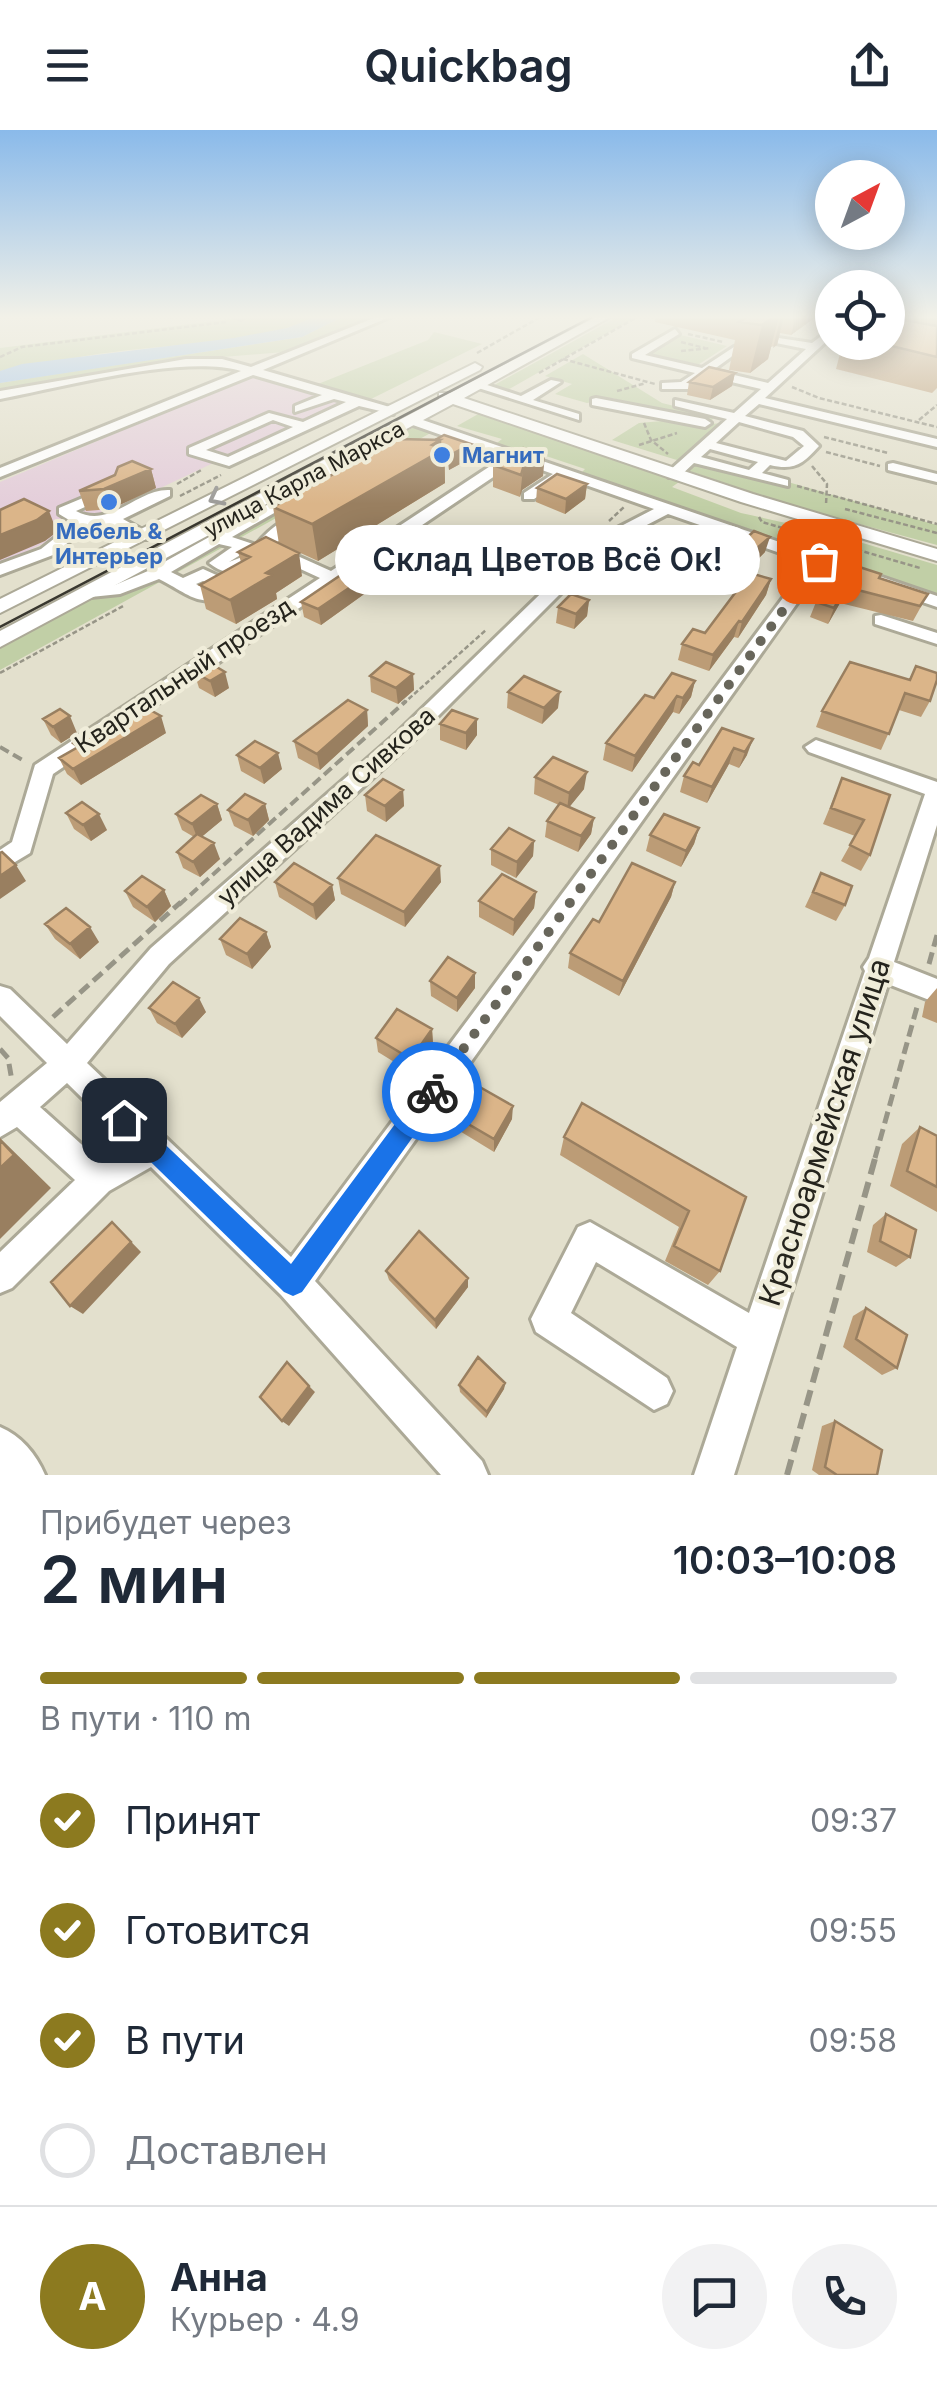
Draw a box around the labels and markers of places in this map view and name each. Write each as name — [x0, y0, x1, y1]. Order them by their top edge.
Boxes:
place label: Магнит — [462, 442, 544, 468]
marker: Магнит — [431, 444, 453, 466]
marker: Мебель & Интерьер — [98, 491, 120, 513]
place label: Мебель & Интерьер — [55, 518, 163, 569]
pin — [777, 519, 862, 604]
callout: Склад Цветов Всё Ок! — [334, 526, 759, 596]
pin — [82, 1078, 167, 1163]

